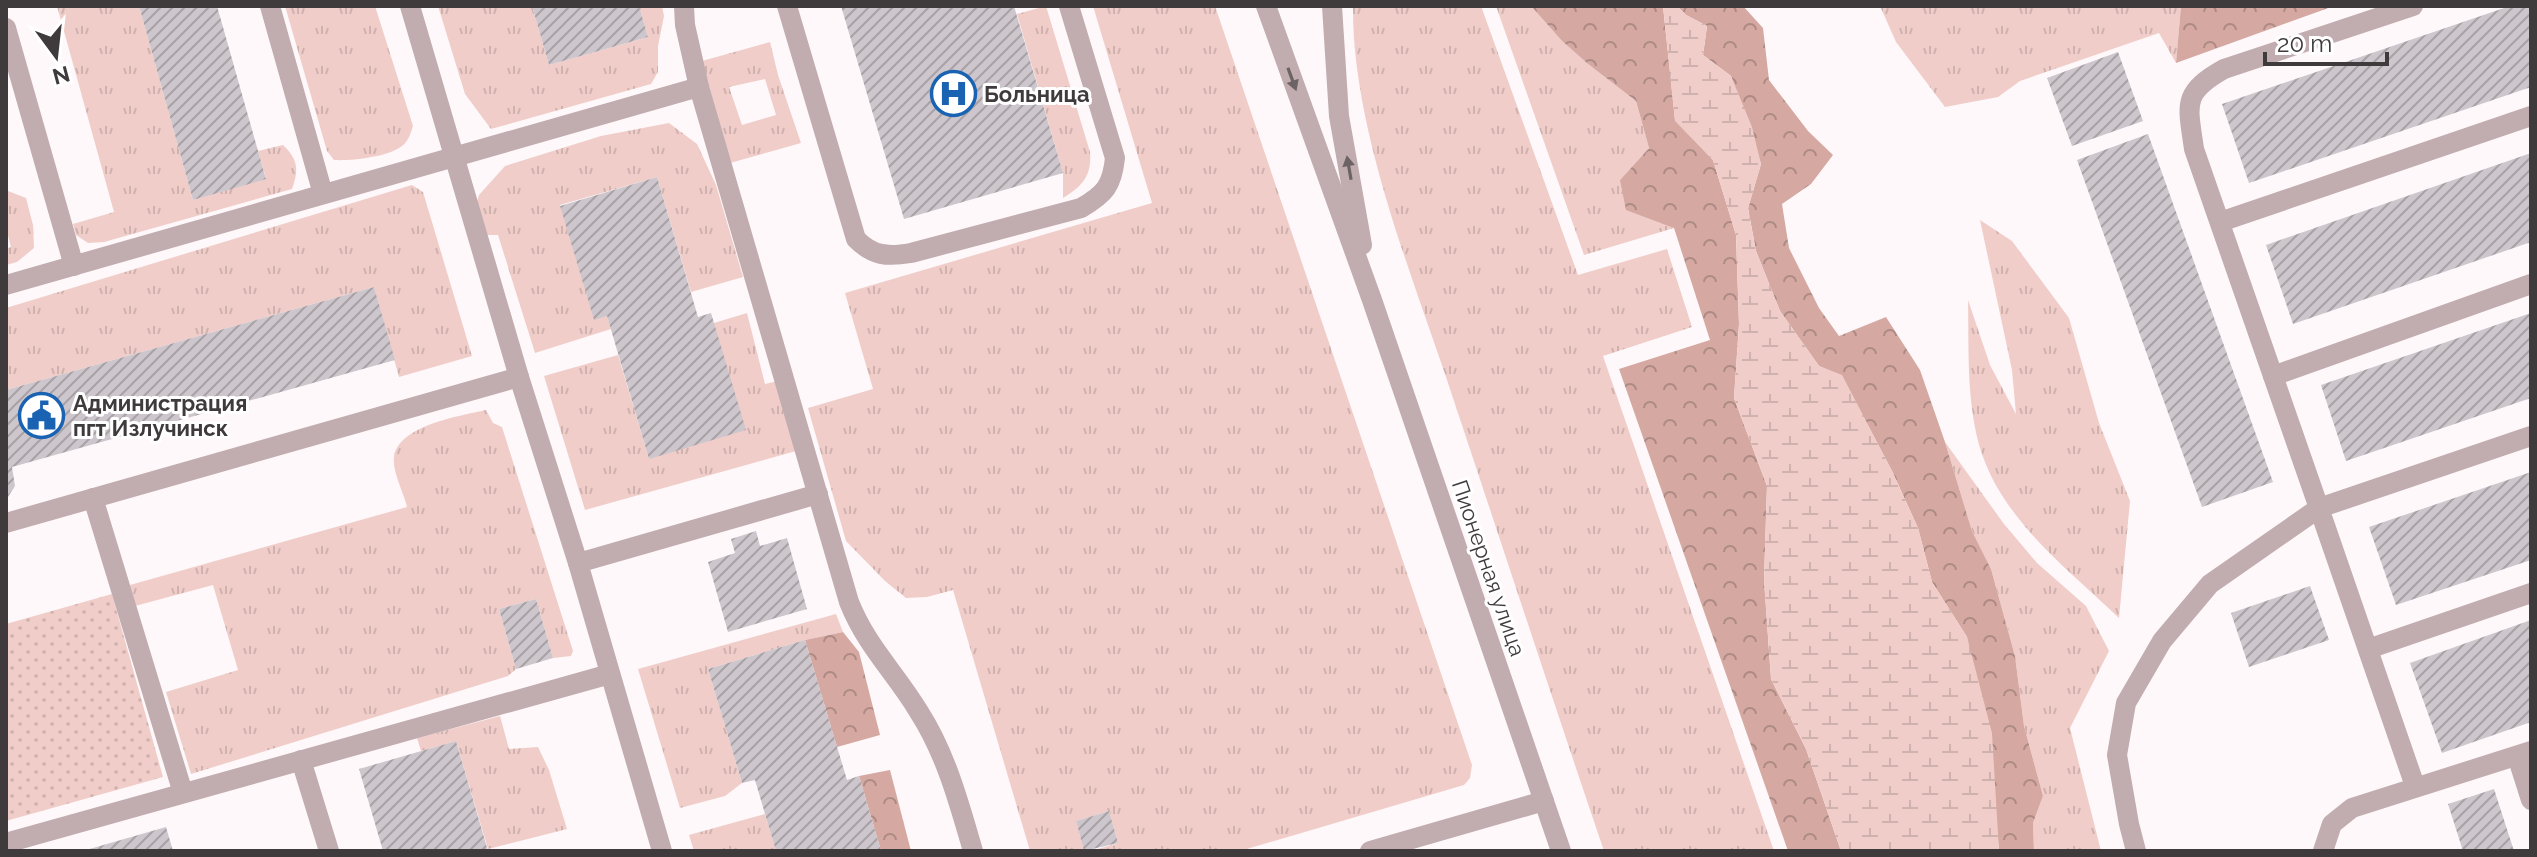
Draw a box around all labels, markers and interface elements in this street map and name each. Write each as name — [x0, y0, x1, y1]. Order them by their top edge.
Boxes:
north arrow — [16, 16, 96, 96]
scale bar — [2265, 16, 2387, 66]
text: 20 m — [2277, 29, 2332, 58]
text: N — [50, 61, 73, 90]
one-way arrow — [1287, 68, 1299, 92]
hospital icon: Больница — [929, 70, 977, 118]
place label: Больница — [984, 81, 1090, 107]
one-way arrow — [1342, 155, 1354, 180]
place label: Администрация пгт Излучинск — [73, 390, 247, 441]
public building icon: Администрация пгт Излучинск — [18, 392, 66, 440]
street label: Пионерная улица — [1447, 476, 1531, 660]

